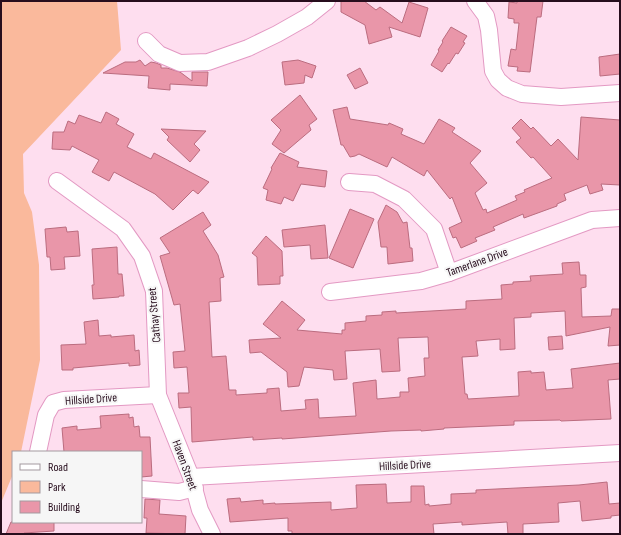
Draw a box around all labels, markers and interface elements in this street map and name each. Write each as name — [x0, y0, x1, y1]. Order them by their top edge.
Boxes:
street label: Tamerlane Drive — [444, 244, 510, 281]
street label: Cathay Street — [145, 286, 164, 343]
street label: Hillside Drive — [65, 390, 118, 409]
street label: Haven Street — [169, 438, 201, 493]
legend — [12, 451, 142, 523]
street label: Hillside Drive — [379, 457, 432, 474]
text: Road — [48, 460, 68, 475]
text: Park — [48, 480, 66, 495]
text: Building — [48, 500, 80, 515]

